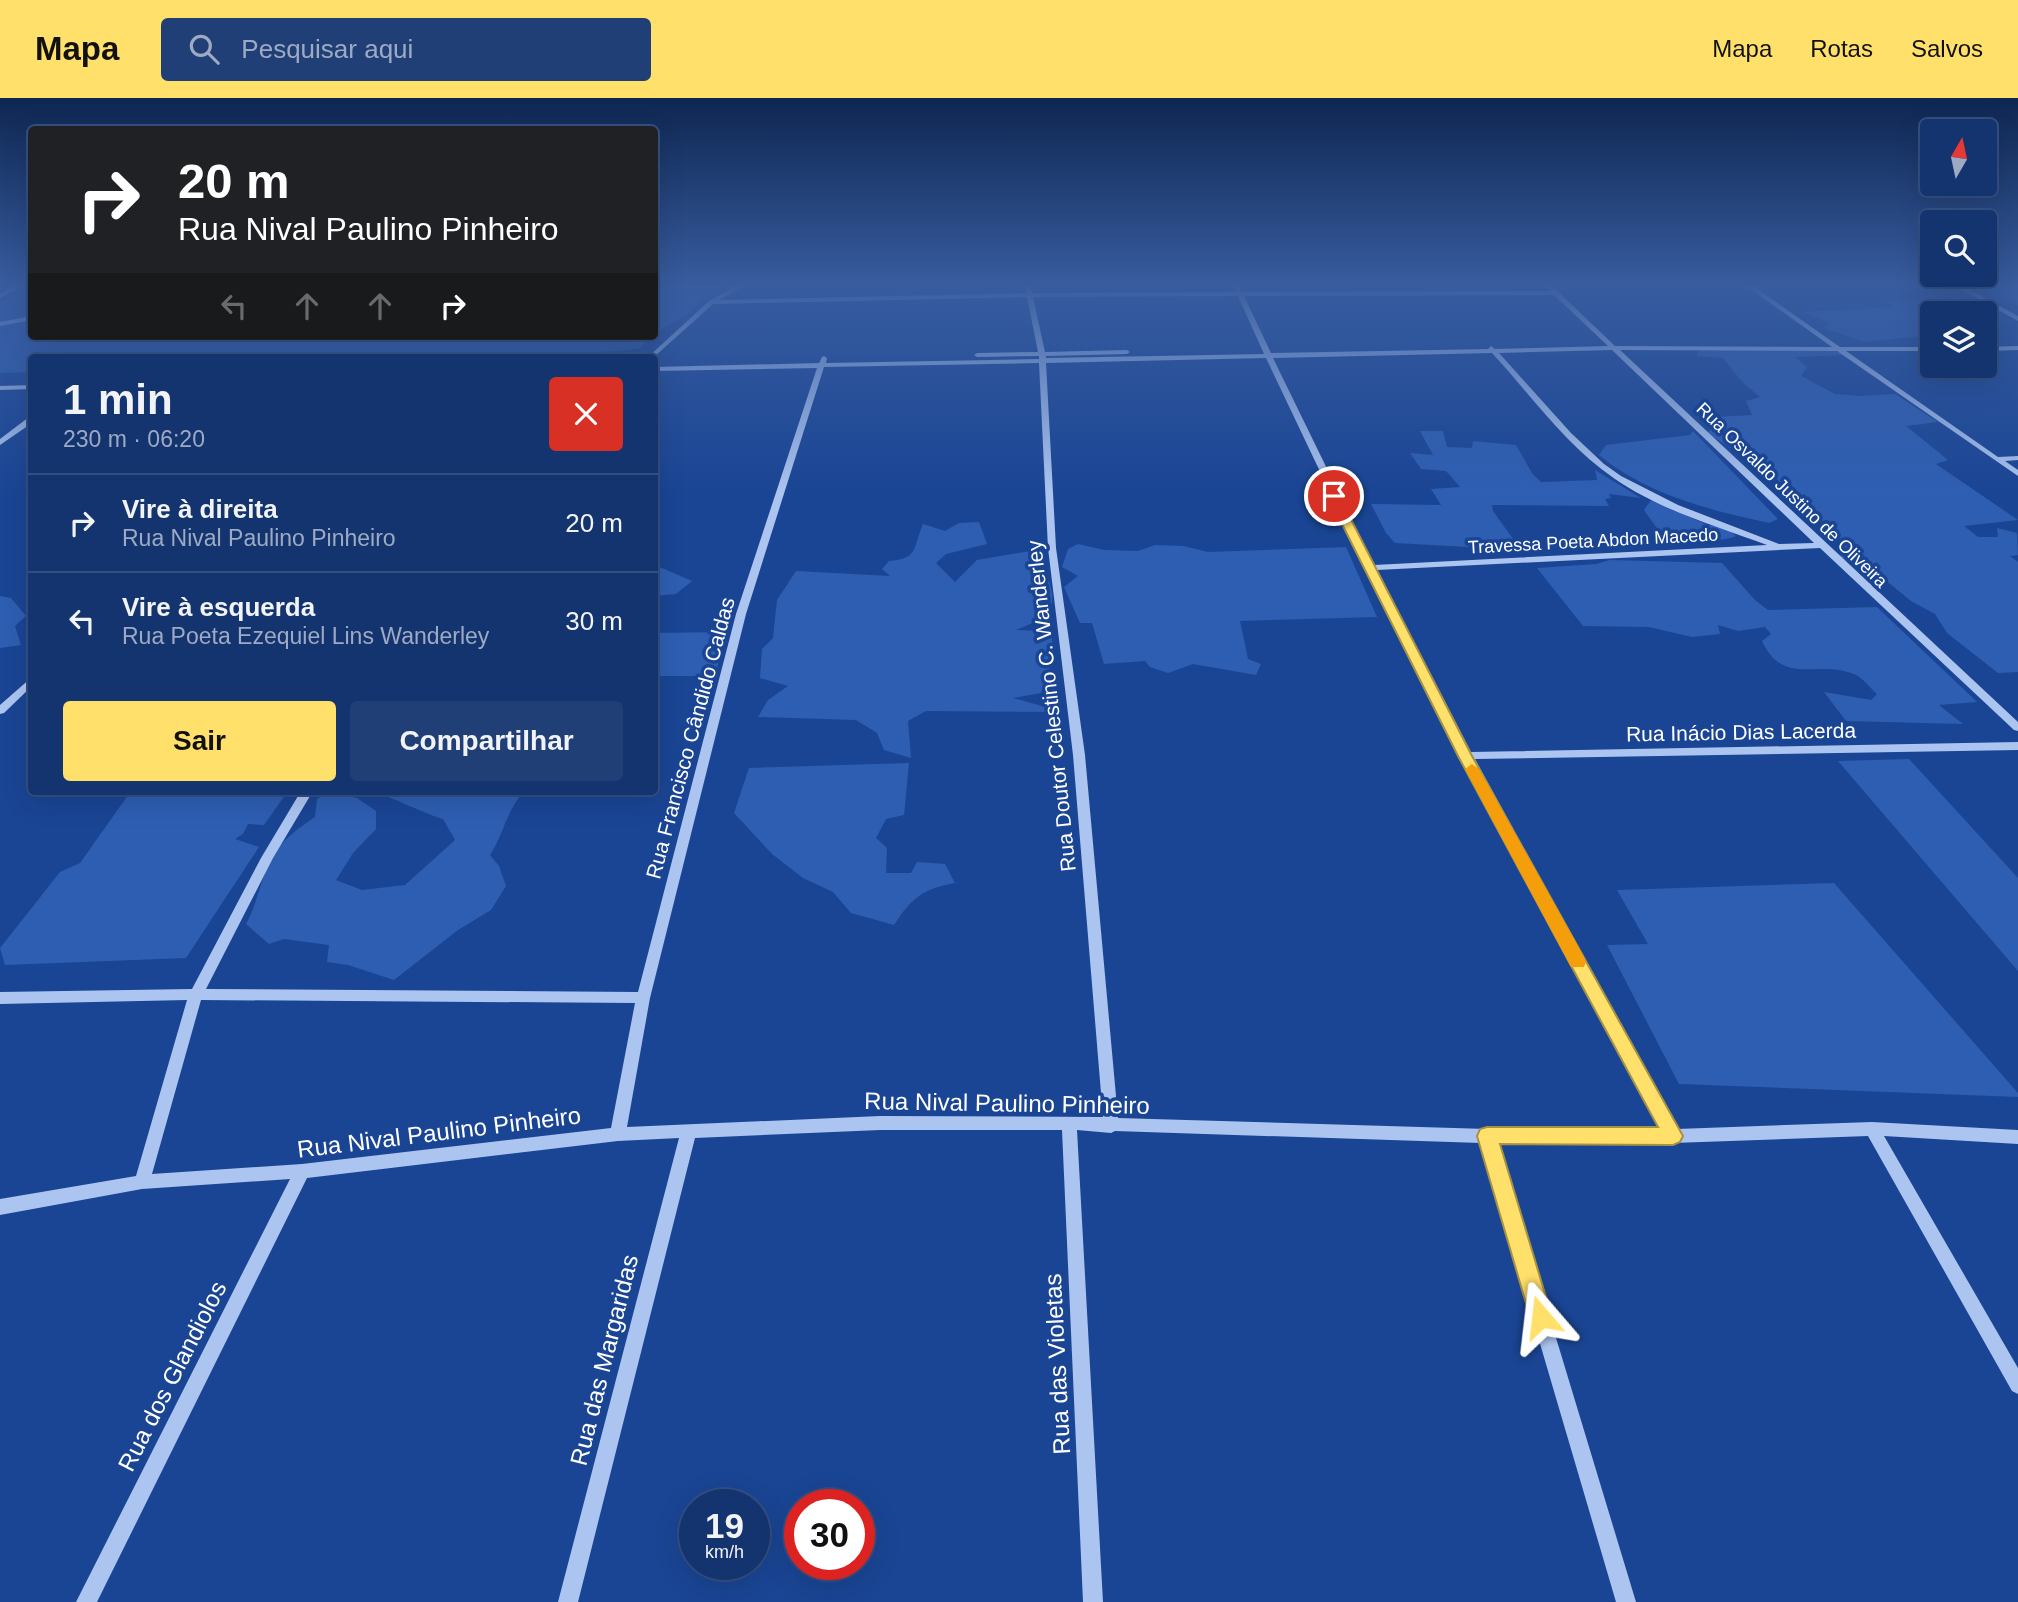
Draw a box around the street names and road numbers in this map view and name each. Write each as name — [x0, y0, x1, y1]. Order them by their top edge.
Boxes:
street label: Rua Osvaldo Justino de Oliveira — [1693, 398, 1892, 592]
street label: Travessa Poeta Abdon Macedo — [1467, 524, 1719, 558]
street label: Rua Doutor Celestino C. Wanderley — [1022, 539, 1080, 873]
street label: Rua Francisco Cândido Caldas — [641, 595, 739, 881]
street label: Rua Inácio Dias Lacerda — [1626, 718, 1856, 746]
street label: Rua Nival Paulino Pinheiro — [864, 1087, 1150, 1119]
street label: Rua Nival Paulino Pinheiro — [296, 1101, 582, 1163]
street label: Rua das Margaridas — [565, 1252, 643, 1468]
street label: Rua das Violetas — [1039, 1273, 1075, 1455]
street label: Rua dos Glandiolos — [112, 1277, 232, 1475]

